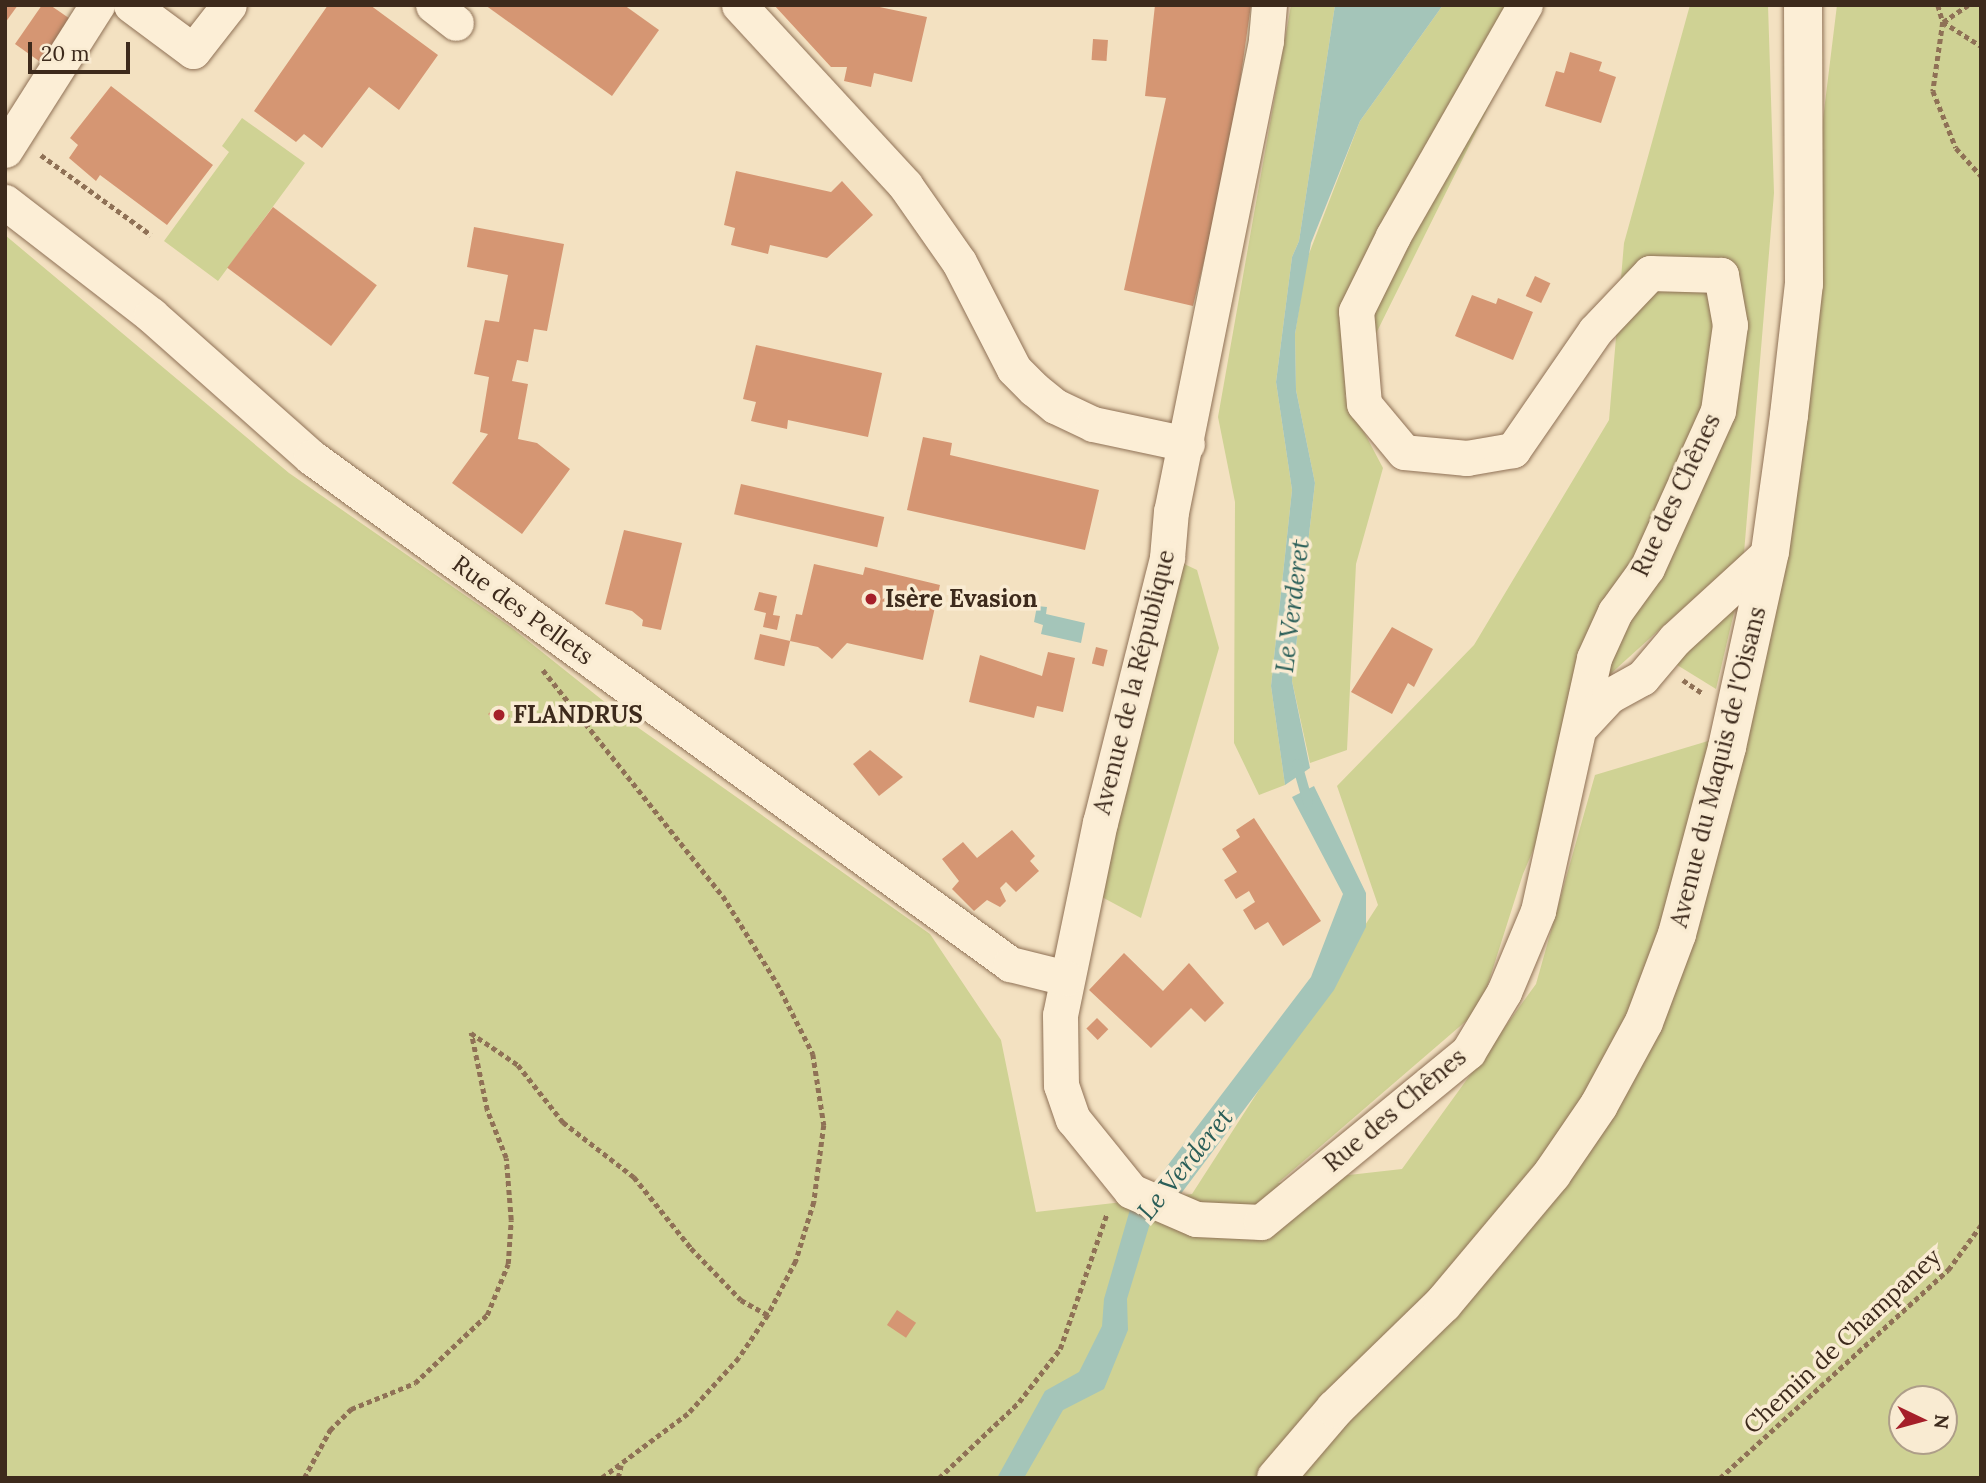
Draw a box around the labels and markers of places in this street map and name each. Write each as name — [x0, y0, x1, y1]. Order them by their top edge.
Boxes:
place label: Isère Evasion — [885, 585, 1037, 613]
marker: Isère Evasion — [863, 591, 879, 607]
place label: FLANDRUS — [513, 701, 643, 729]
marker: FLANDRUS — [491, 707, 507, 723]

